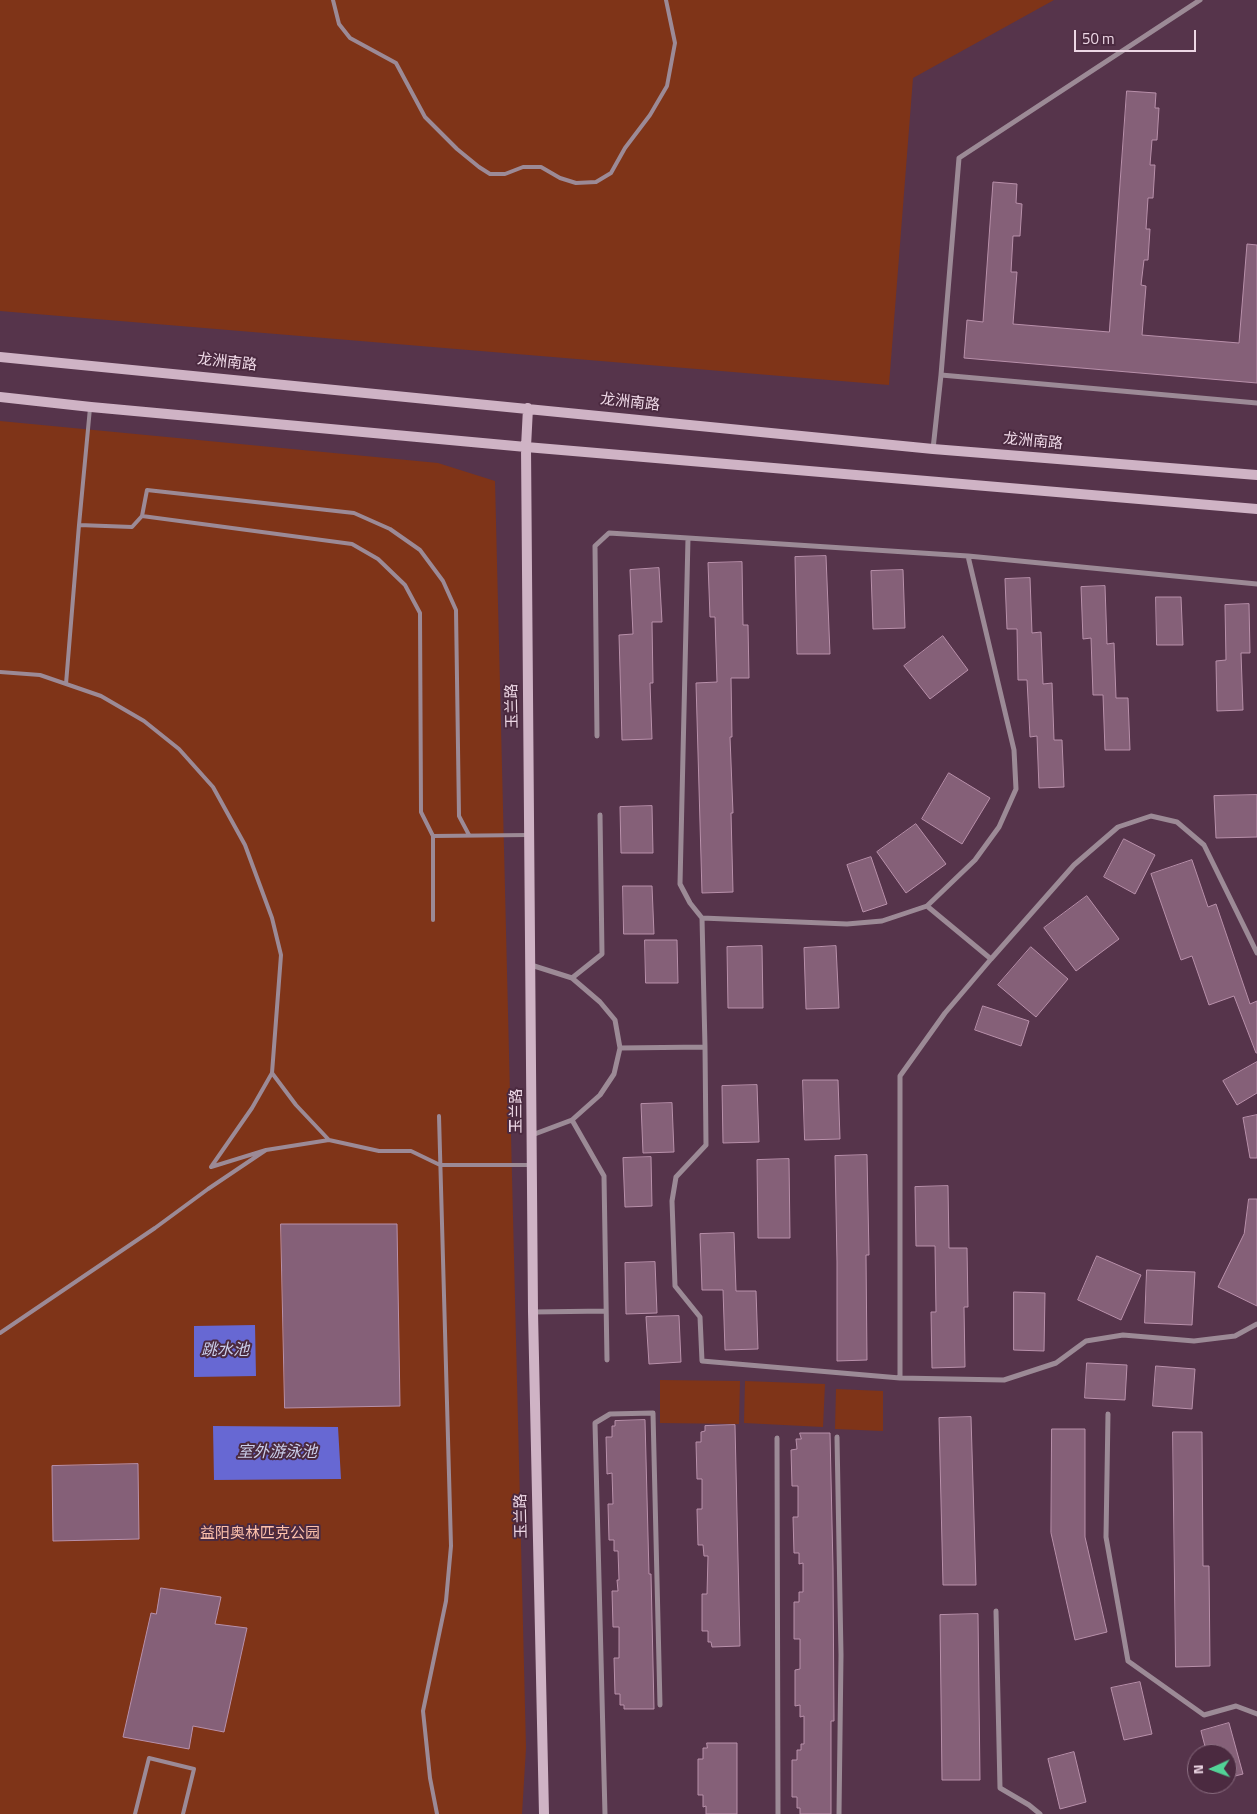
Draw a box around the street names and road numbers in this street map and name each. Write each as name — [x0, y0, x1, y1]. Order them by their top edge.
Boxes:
street label: 龙洲南路 — [196, 351, 258, 375]
street label: 龙洲南路 — [599, 391, 661, 415]
street label: 龙洲南路 — [1002, 430, 1064, 454]
street label: 玉兰路 — [504, 683, 522, 729]
street label: 玉兰路 — [508, 1089, 526, 1133]
street label: 玉兰路 — [513, 1493, 531, 1539]

